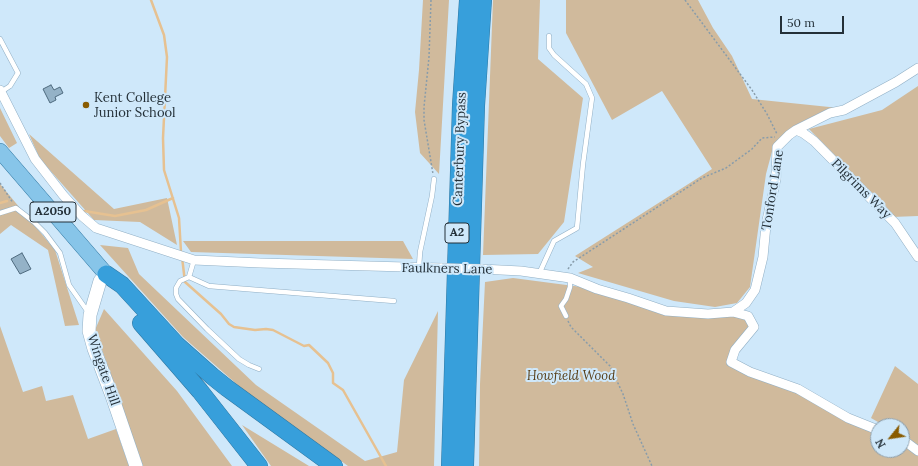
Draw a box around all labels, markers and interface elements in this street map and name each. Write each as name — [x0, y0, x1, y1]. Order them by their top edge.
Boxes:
scale bar — [782, 8, 846, 34]
text: 50 m — [787, 15, 815, 30]
place label: Kent College Junior School — [94, 90, 176, 121]
street label: Canterbury Bypass — [450, 92, 470, 206]
marker: Kent College Junior School — [81, 100, 91, 110]
street label: Tonford Lane — [759, 149, 787, 231]
street label: Pilgrims Way — [828, 156, 894, 222]
road number: A2050 — [30, 202, 76, 222]
road number: A2 — [445, 223, 469, 243]
street label: Faulkners Lane — [401, 260, 493, 278]
street label: Wingate Hill — [84, 332, 122, 408]
park label: Howfield Wood — [527, 368, 615, 384]
north arrow — [870, 418, 910, 458]
text: N — [872, 436, 889, 451]

